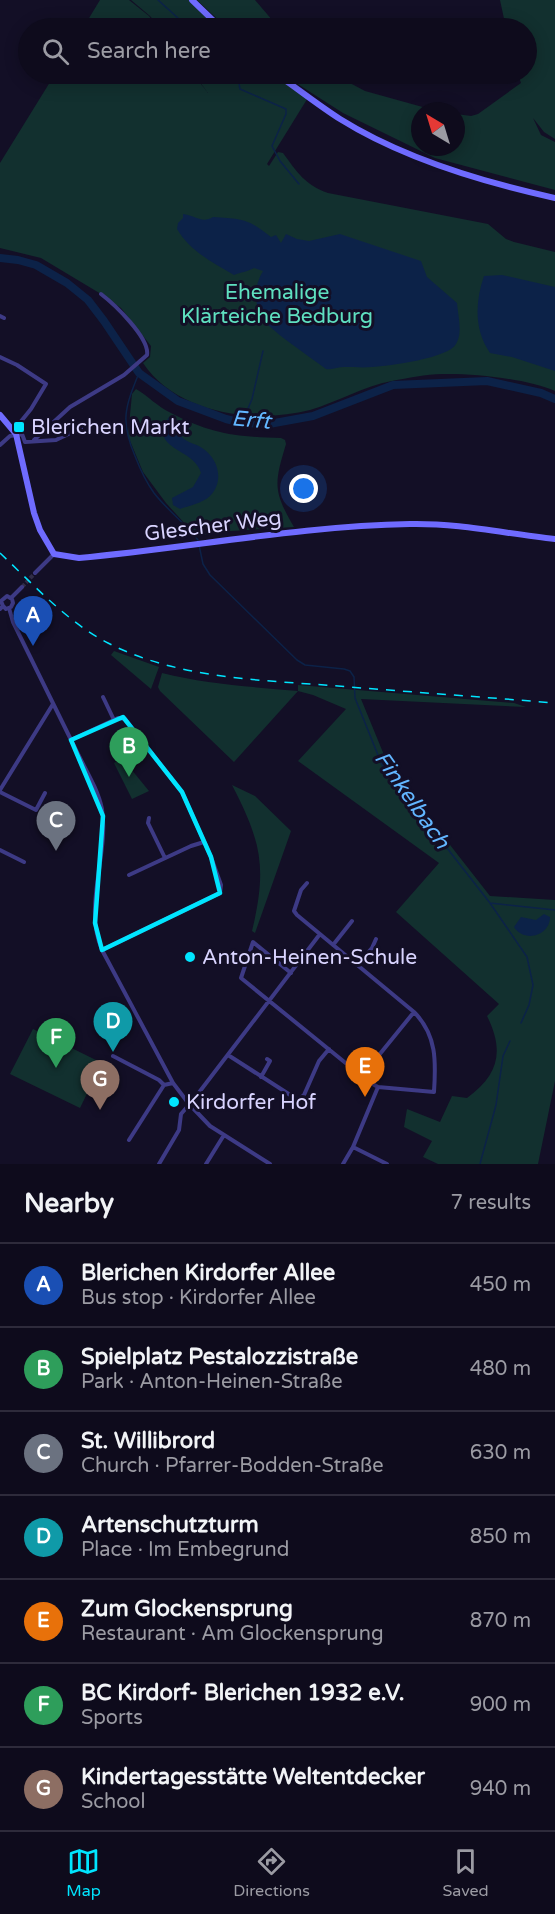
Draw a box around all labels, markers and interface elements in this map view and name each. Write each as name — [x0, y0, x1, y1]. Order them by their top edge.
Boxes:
search box — [18, 18, 537, 84]
icon: search — [39, 35, 72, 68]
text: Search here — [87, 38, 211, 64]
north arrow — [411, 102, 465, 156]
park label: Ehemalige Klärteiche Bedburg — [181, 280, 373, 329]
water label: Erft — [230, 405, 274, 435]
place label: Blerichen Markt — [31, 415, 190, 440]
marker: Blerichen Markt — [12, 420, 26, 434]
your location — [289, 474, 318, 503]
street label: Glescher Weg — [143, 505, 283, 547]
pin: A — [14, 596, 52, 646]
pin: B — [110, 728, 148, 777]
water label: Finkelbach — [369, 746, 455, 854]
pin: C — [36, 802, 76, 851]
place label: Anton-Heinen-Schule — [202, 945, 417, 970]
marker: Anton-Heinen-Schule — [183, 950, 197, 964]
pin: D — [94, 1002, 132, 1052]
pin: F — [36, 1018, 76, 1068]
pin: E — [346, 1048, 385, 1097]
pin: G — [80, 1060, 120, 1110]
place label: Kirdorfer Hof — [186, 1090, 316, 1115]
marker: Kirdorfer Hof — [167, 1095, 181, 1109]
text: Nearby — [24, 1188, 114, 1219]
text: 7 results — [451, 1191, 531, 1215]
text: Blerichen Kirdorfer Allee — [81, 1260, 335, 1286]
text: A — [36, 1273, 51, 1297]
text: 450 m — [470, 1273, 531, 1297]
text: Bus stop · Kirdorfer Allee — [81, 1286, 316, 1310]
text: Spielplatz Pestalozzistraße — [81, 1344, 358, 1370]
text: B — [37, 1357, 50, 1381]
text: 480 m — [470, 1357, 531, 1381]
text: Park · Anton-Heinen-Straße — [81, 1370, 343, 1394]
text: St. Willibrord — [81, 1428, 215, 1454]
text: C — [37, 1441, 50, 1465]
text: 630 m — [470, 1441, 531, 1465]
text: Church · Pfarrer-Bodden-Straße — [81, 1454, 383, 1478]
text: Artenschutzturm — [81, 1512, 259, 1538]
text: D — [36, 1525, 51, 1549]
text: 850 m — [470, 1525, 531, 1549]
text: Place · Im Embegrund — [81, 1538, 289, 1562]
text: Zum Glockensprung — [81, 1596, 293, 1622]
text: E — [37, 1609, 50, 1633]
text: 870 m — [470, 1609, 531, 1633]
text: Restaurant · Am Glockensprung — [81, 1622, 384, 1646]
text: BC Kirdorf- Blerichen 1932 e.V. — [81, 1680, 405, 1706]
text: F — [37, 1693, 50, 1717]
text: 900 m — [470, 1693, 531, 1717]
text: Sports — [81, 1706, 143, 1730]
text: Kindertagesstätte Weltentdecker — [81, 1764, 425, 1790]
text: G — [36, 1777, 51, 1801]
text: 940 m — [470, 1777, 531, 1801]
text: School — [81, 1790, 145, 1814]
tab: Map — [66, 1845, 101, 1901]
tab: Directions — [233, 1845, 310, 1901]
tab: Saved — [442, 1845, 489, 1901]

